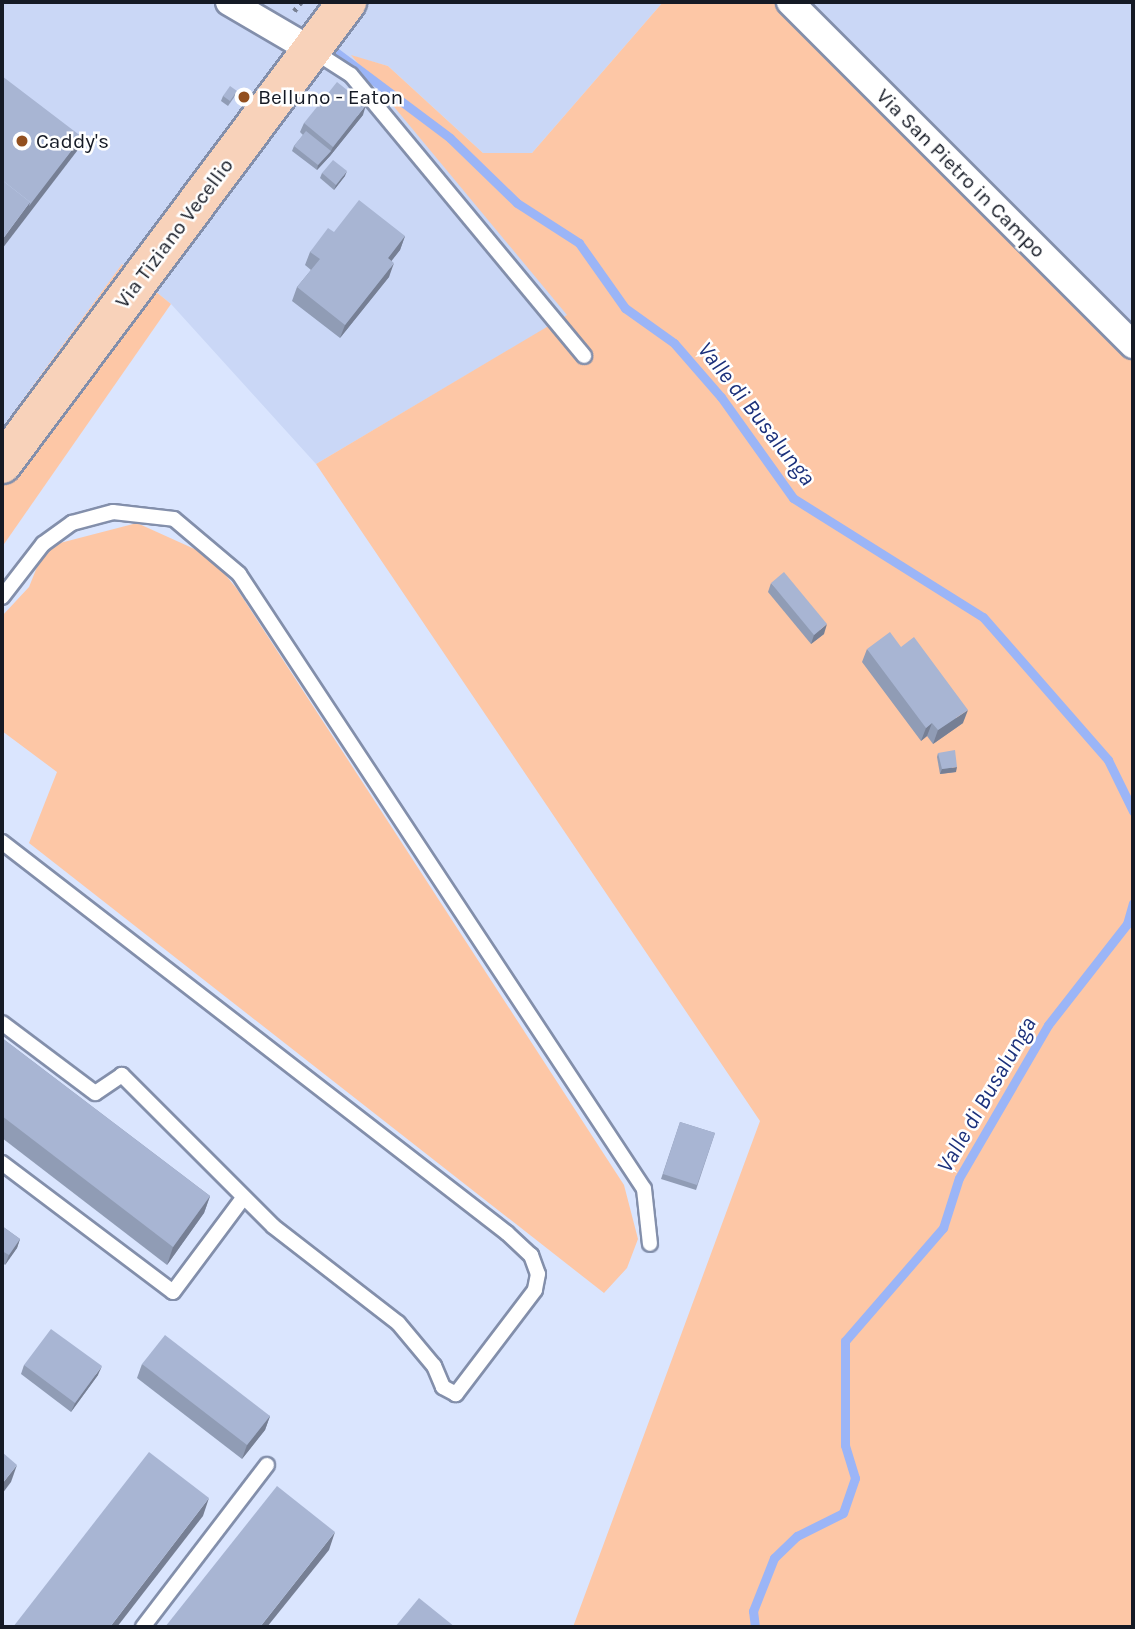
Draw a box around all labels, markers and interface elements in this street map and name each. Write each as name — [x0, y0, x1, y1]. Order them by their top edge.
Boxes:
street label: Via San Pietro in Campo — [871, 83, 1051, 263]
place label: Belluno - Eaton — [258, 84, 403, 110]
marker: Belluno - Eaton — [236, 89, 252, 105]
place label: Caddy's — [36, 128, 109, 154]
marker: Caddy's — [14, 133, 30, 149]
street label: Via Tiziano Vecellio — [109, 153, 239, 313]
water label: Valle di Busalunga — [691, 337, 821, 491]
water label: Valle di Busalunga — [931, 1012, 1043, 1178]

